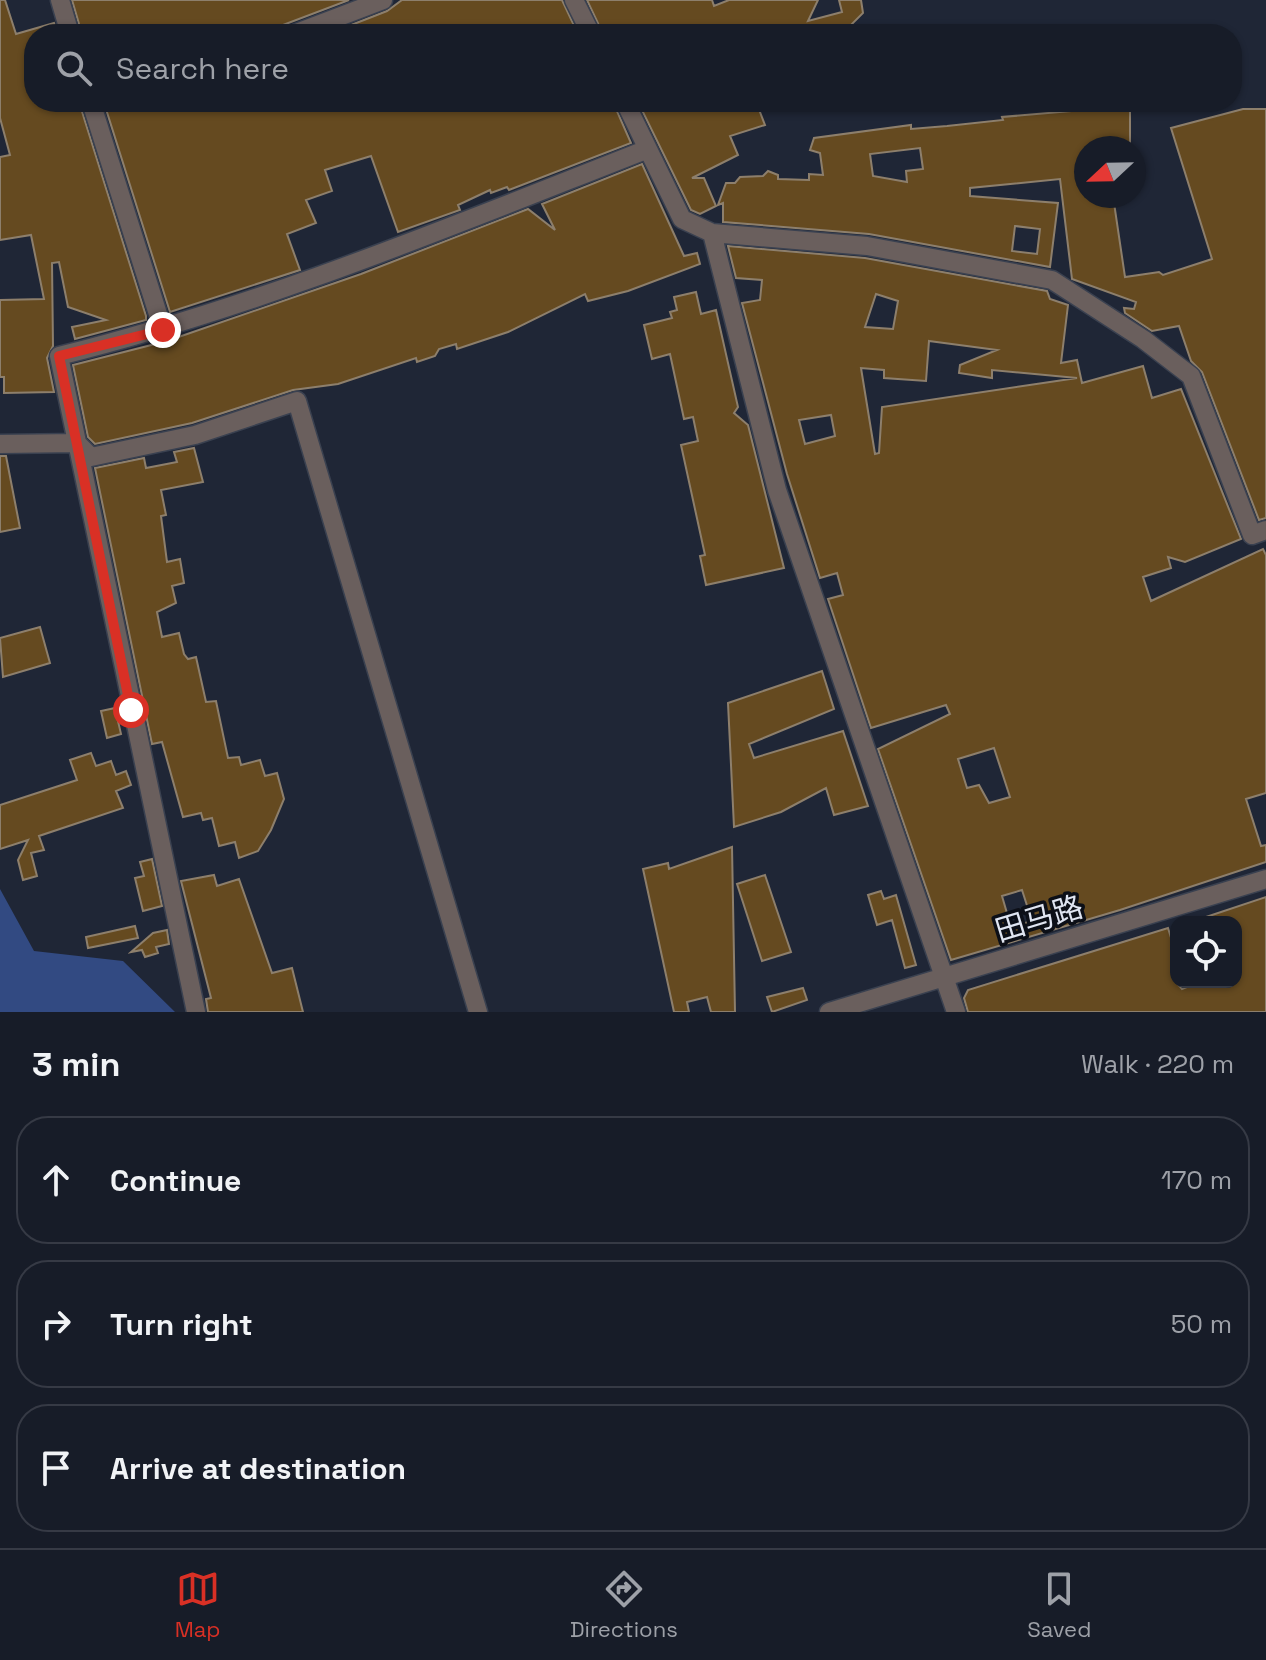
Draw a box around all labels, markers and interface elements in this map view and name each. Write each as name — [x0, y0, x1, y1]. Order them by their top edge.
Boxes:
search box — [24, 24, 1242, 112]
icon: search — [52, 46, 96, 90]
text: Search here — [116, 49, 289, 88]
north arrow — [1074, 136, 1146, 208]
route end — [145, 312, 181, 348]
route start — [113, 692, 149, 728]
street label: 田马路 — [990, 887, 1088, 950]
map controls — [1170, 916, 1242, 988]
button: locate — [1170, 916, 1242, 988]
text: 3 min — [32, 1043, 120, 1086]
text: Walk · 220 m — [1081, 1047, 1234, 1081]
icon: ahead — [34, 1158, 78, 1202]
text: Continue — [110, 1161, 241, 1200]
text: 170 m — [1161, 1163, 1232, 1197]
icon: right — [34, 1302, 78, 1346]
text: Turn right — [110, 1305, 253, 1344]
text: 50 m — [1171, 1307, 1232, 1341]
icon: arrive — [34, 1446, 78, 1490]
text: Arrive at destination — [110, 1449, 406, 1488]
tab: Map — [175, 1567, 221, 1643]
tab: Directions — [570, 1567, 678, 1643]
tab: Saved — [1027, 1567, 1091, 1643]

